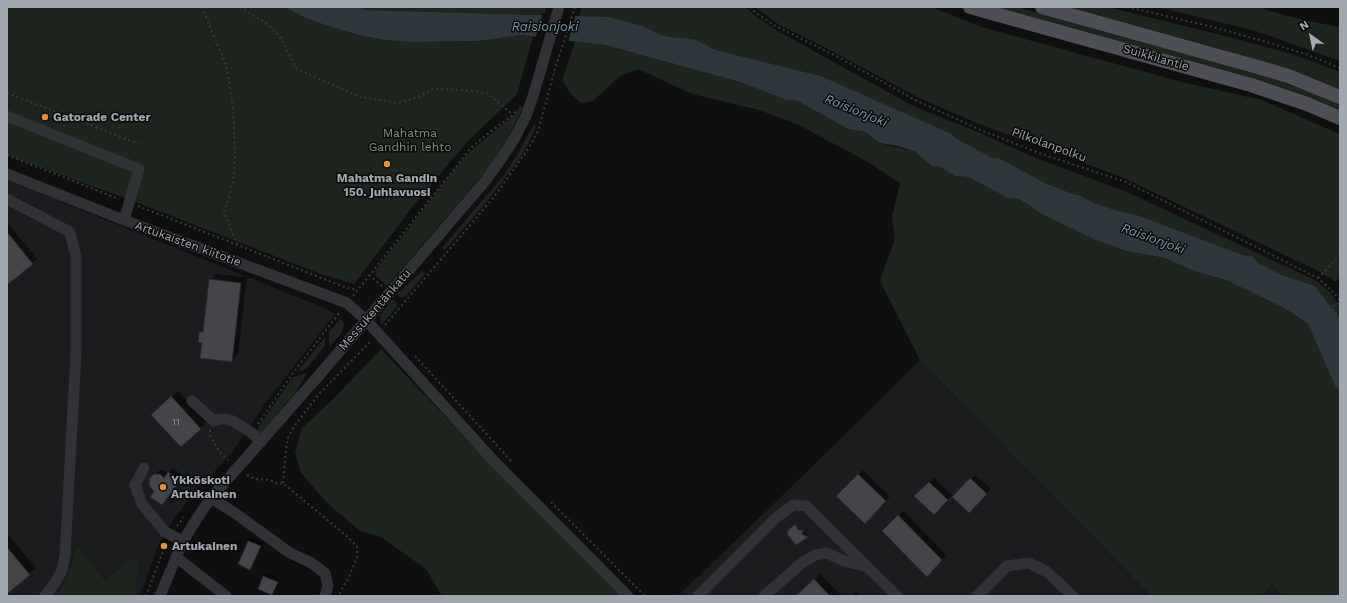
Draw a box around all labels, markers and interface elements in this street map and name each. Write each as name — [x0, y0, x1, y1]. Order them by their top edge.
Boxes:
north arrow — [1291, 16, 1331, 56]
text: N — [1297, 18, 1311, 33]
water label: Raisionjoki — [512, 19, 578, 35]
street label: Suikkilantie — [1121, 42, 1191, 74]
water label: Raisionjoki — [822, 91, 890, 131]
place label: Gatorade Center — [53, 110, 151, 124]
marker: Gatorade Center — [40, 112, 50, 122]
street label: Pilkolanpolku — [1010, 125, 1088, 165]
park label: Mahatma Gandhin lehto — [369, 126, 451, 154]
marker: Mahatma Gandin 150. juhlavuosi — [382, 159, 392, 169]
place label: Mahatma Gandin 150. juhlavuosi — [337, 171, 437, 199]
street label: Artukaisten kiitotie — [133, 218, 243, 270]
water label: Raisionjoki — [1119, 220, 1187, 258]
street label: Messukentänkatu — [336, 266, 414, 354]
house number: 11 — [172, 416, 180, 428]
place label: Ykköskoti Artukainen — [171, 473, 236, 501]
marker: Ykköskoti Artukainen — [158, 482, 168, 492]
place label: Artukainen — [172, 539, 237, 553]
marker: Artukainen — [159, 541, 169, 551]

